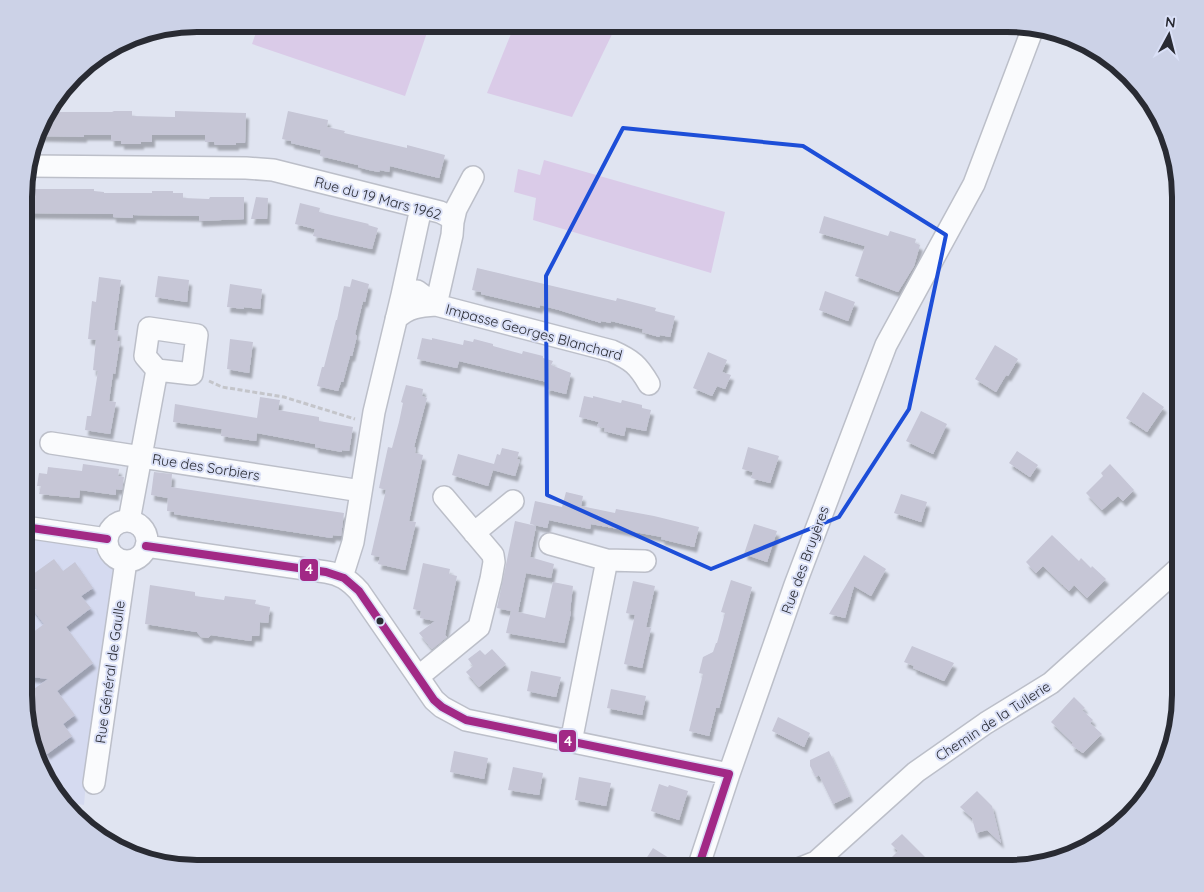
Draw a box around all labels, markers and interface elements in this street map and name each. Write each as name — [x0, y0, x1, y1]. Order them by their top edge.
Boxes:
north arrow — [1144, 10, 1194, 60]
text: N — [1164, 13, 1177, 32]
street label: Rue du 19 Mars 1962 — [313, 172, 444, 224]
street label: Impasse Georges Blanchard — [444, 300, 624, 364]
street label: Rue des Sorbiers — [151, 450, 261, 484]
street label: Rue des Bruyères — [777, 504, 833, 616]
line badge: 4 — [299, 558, 319, 582]
text: 4 — [305, 560, 313, 578]
street label: Rue Général de Gaulle — [91, 599, 129, 745]
unlabelled marker — [375, 616, 385, 626]
street label: Chemin de la Tuilerie — [932, 677, 1054, 765]
line badge: 4 — [558, 729, 577, 753]
text: 4 — [564, 732, 572, 750]

